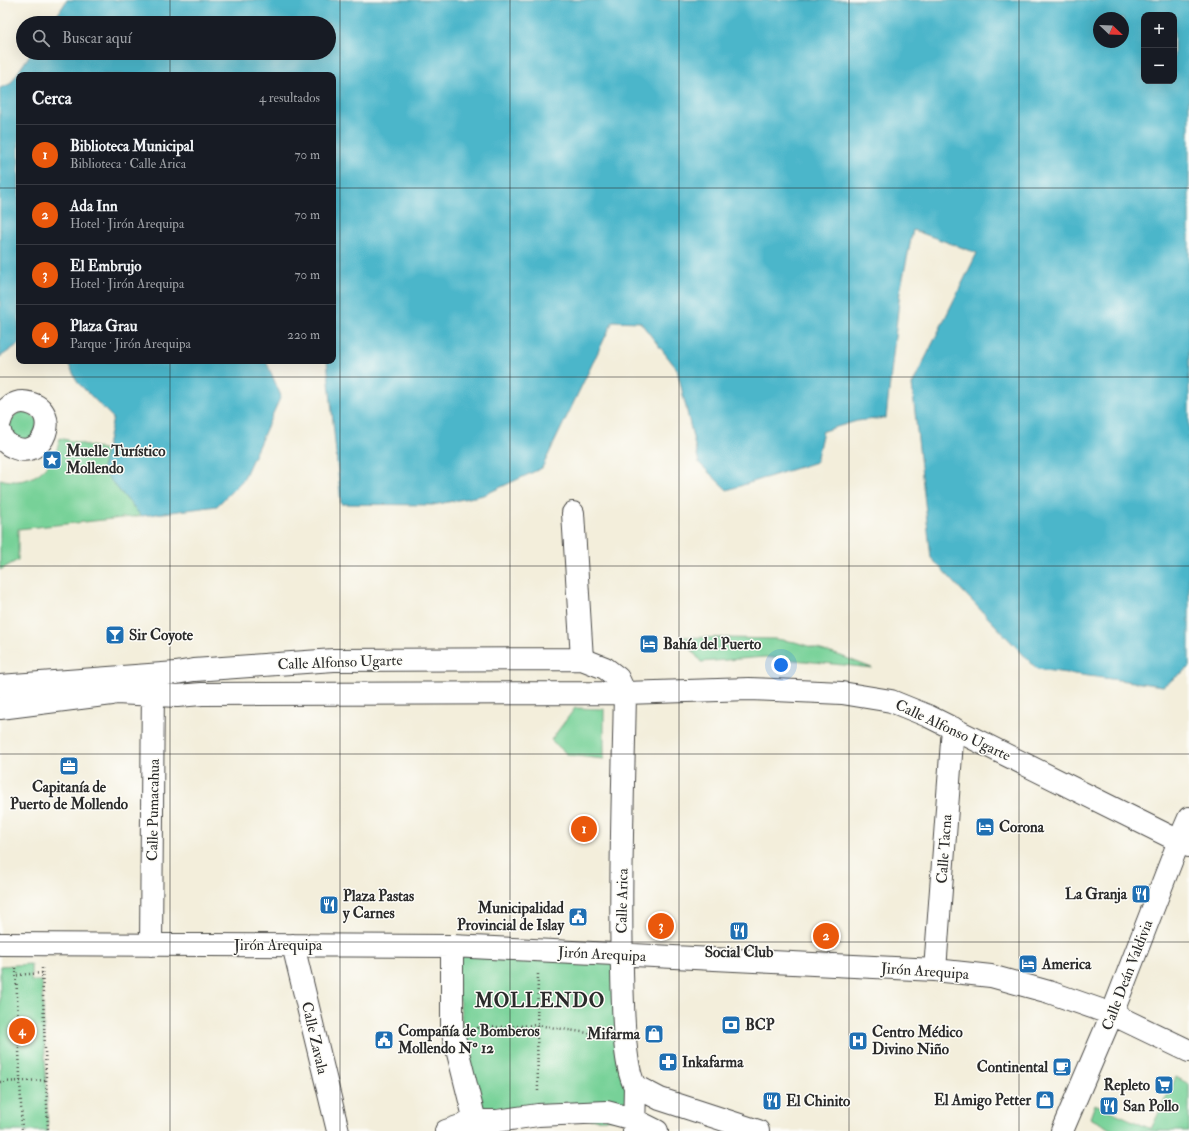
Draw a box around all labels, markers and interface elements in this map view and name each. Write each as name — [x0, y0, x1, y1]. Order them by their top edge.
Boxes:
north arrow — [1093, 12, 1129, 48]
map controls — [1141, 12, 1177, 84]
button: + — [1141, 12, 1177, 48]
search box — [16, 16, 336, 60]
icon: search — [30, 27, 52, 49]
text: Buscar aquí — [62, 29, 131, 48]
button: − — [1141, 48, 1177, 84]
text: Cerca — [32, 88, 72, 109]
text: 4 resultados — [259, 90, 320, 106]
text: Biblioteca Municipal — [70, 137, 194, 156]
text: 1 — [43, 147, 47, 163]
text: 70 m — [295, 147, 320, 163]
text: Biblioteca · Calle Arica — [70, 156, 186, 172]
text: Ada Inn — [70, 197, 118, 216]
text: 2 — [42, 207, 48, 223]
text: 70 m — [295, 207, 320, 223]
text: Hotel · Jirón Arequipa — [70, 216, 184, 232]
text: El Embrujo — [70, 257, 142, 276]
text: 3 — [43, 267, 48, 283]
text: 70 m — [295, 267, 320, 283]
text: Hotel · Jirón Arequipa — [70, 276, 184, 292]
text: Plaza Grau — [70, 317, 138, 336]
text: 4 — [41, 327, 49, 343]
text: 220 m — [287, 327, 320, 343]
text: Parque · Jirón Arequipa — [70, 336, 191, 352]
place label: Muelle Turístico Mollendo — [65, 442, 166, 478]
place icon: Muelle Turístico Mollendo — [41, 449, 63, 471]
bar icon: Sir Coyote — [104, 624, 126, 646]
place label: Sir Coyote — [129, 626, 194, 646]
hotel icon: Bahía del Puerto — [638, 633, 660, 655]
place label: Bahía del Puerto — [663, 635, 762, 654]
street label: Calle Alfonso Ugarte — [277, 651, 403, 674]
your location — [771, 655, 791, 675]
street label: Calle Alfonso Ugarte — [892, 695, 1014, 766]
office icon: Capitanía de Puerto de Mollendo — [58, 755, 80, 777]
street label: Calle Pumacahua — [143, 758, 164, 861]
place label: Capitanía de Puerto de Mollendo — [10, 778, 129, 814]
street label: Calle Tacna — [933, 813, 956, 884]
pin: 1 — [571, 814, 597, 844]
hotel icon: Corona — [974, 816, 996, 838]
place label: Corona — [999, 818, 1045, 837]
street label: Calle Arica — [612, 867, 633, 934]
restaurant icon: La Granja — [1130, 883, 1152, 905]
place label: La Granja — [1065, 885, 1128, 904]
place label: Plaza Pastas y Carnes — [342, 887, 414, 924]
restaurant icon: Plaza Pastas y Carnes — [318, 894, 340, 916]
place label: Municipalidad Provincial de Islay — [457, 899, 565, 936]
public building icon: Municipalidad Provincial de Islay — [567, 906, 589, 928]
pin: 3 — [648, 911, 674, 941]
street label: Calle Deán Valdivia — [1098, 916, 1158, 1033]
restaurant icon: Social Club — [728, 920, 750, 942]
pin: 2 — [813, 921, 839, 951]
street label: Jirón Arequipa — [233, 936, 323, 956]
street label: Jirón Arequipa — [556, 943, 647, 967]
place label: Social Club — [705, 943, 774, 962]
hotel icon: America — [1017, 953, 1039, 975]
place label: America — [1041, 955, 1092, 974]
street label: Jirón Arequipa — [879, 959, 970, 985]
district label: MOLLENDO — [474, 989, 605, 1013]
street label: Calle Zavala — [297, 1000, 332, 1077]
bank icon: BCP — [720, 1014, 742, 1036]
pin: 4 — [9, 1016, 35, 1046]
place label: BCP — [745, 1016, 775, 1035]
place label: Compañía de Bomberos Mollendo Nº 12 — [397, 1022, 540, 1058]
shop icon: Mifarma — [643, 1023, 665, 1045]
place label: Centro Médico Divino Niño — [872, 1023, 964, 1059]
place label: Mifarma — [586, 1025, 641, 1044]
public building icon: Compañía de Bomberos Mollendo Nº 12 — [373, 1029, 395, 1051]
hospital icon: Centro Médico Divino Niño — [847, 1030, 869, 1052]
pharmacy icon: Inkafarma — [657, 1051, 679, 1073]
place label: Inkafarma — [682, 1053, 744, 1072]
cafe icon: Continental — [1051, 1056, 1073, 1078]
place label: Continental — [977, 1058, 1048, 1077]
supermarket icon: Repleto — [1153, 1074, 1175, 1096]
place label: Repleto — [1104, 1076, 1151, 1096]
shop icon: El Amigo Petter — [1034, 1089, 1056, 1111]
restaurant icon: El Chinito — [761, 1090, 783, 1112]
place label: El Amigo Petter — [934, 1091, 1031, 1111]
place label: El Chinito — [786, 1092, 851, 1111]
restaurant icon: San Pollo — [1098, 1095, 1120, 1117]
place label: San Pollo — [1123, 1097, 1180, 1116]

